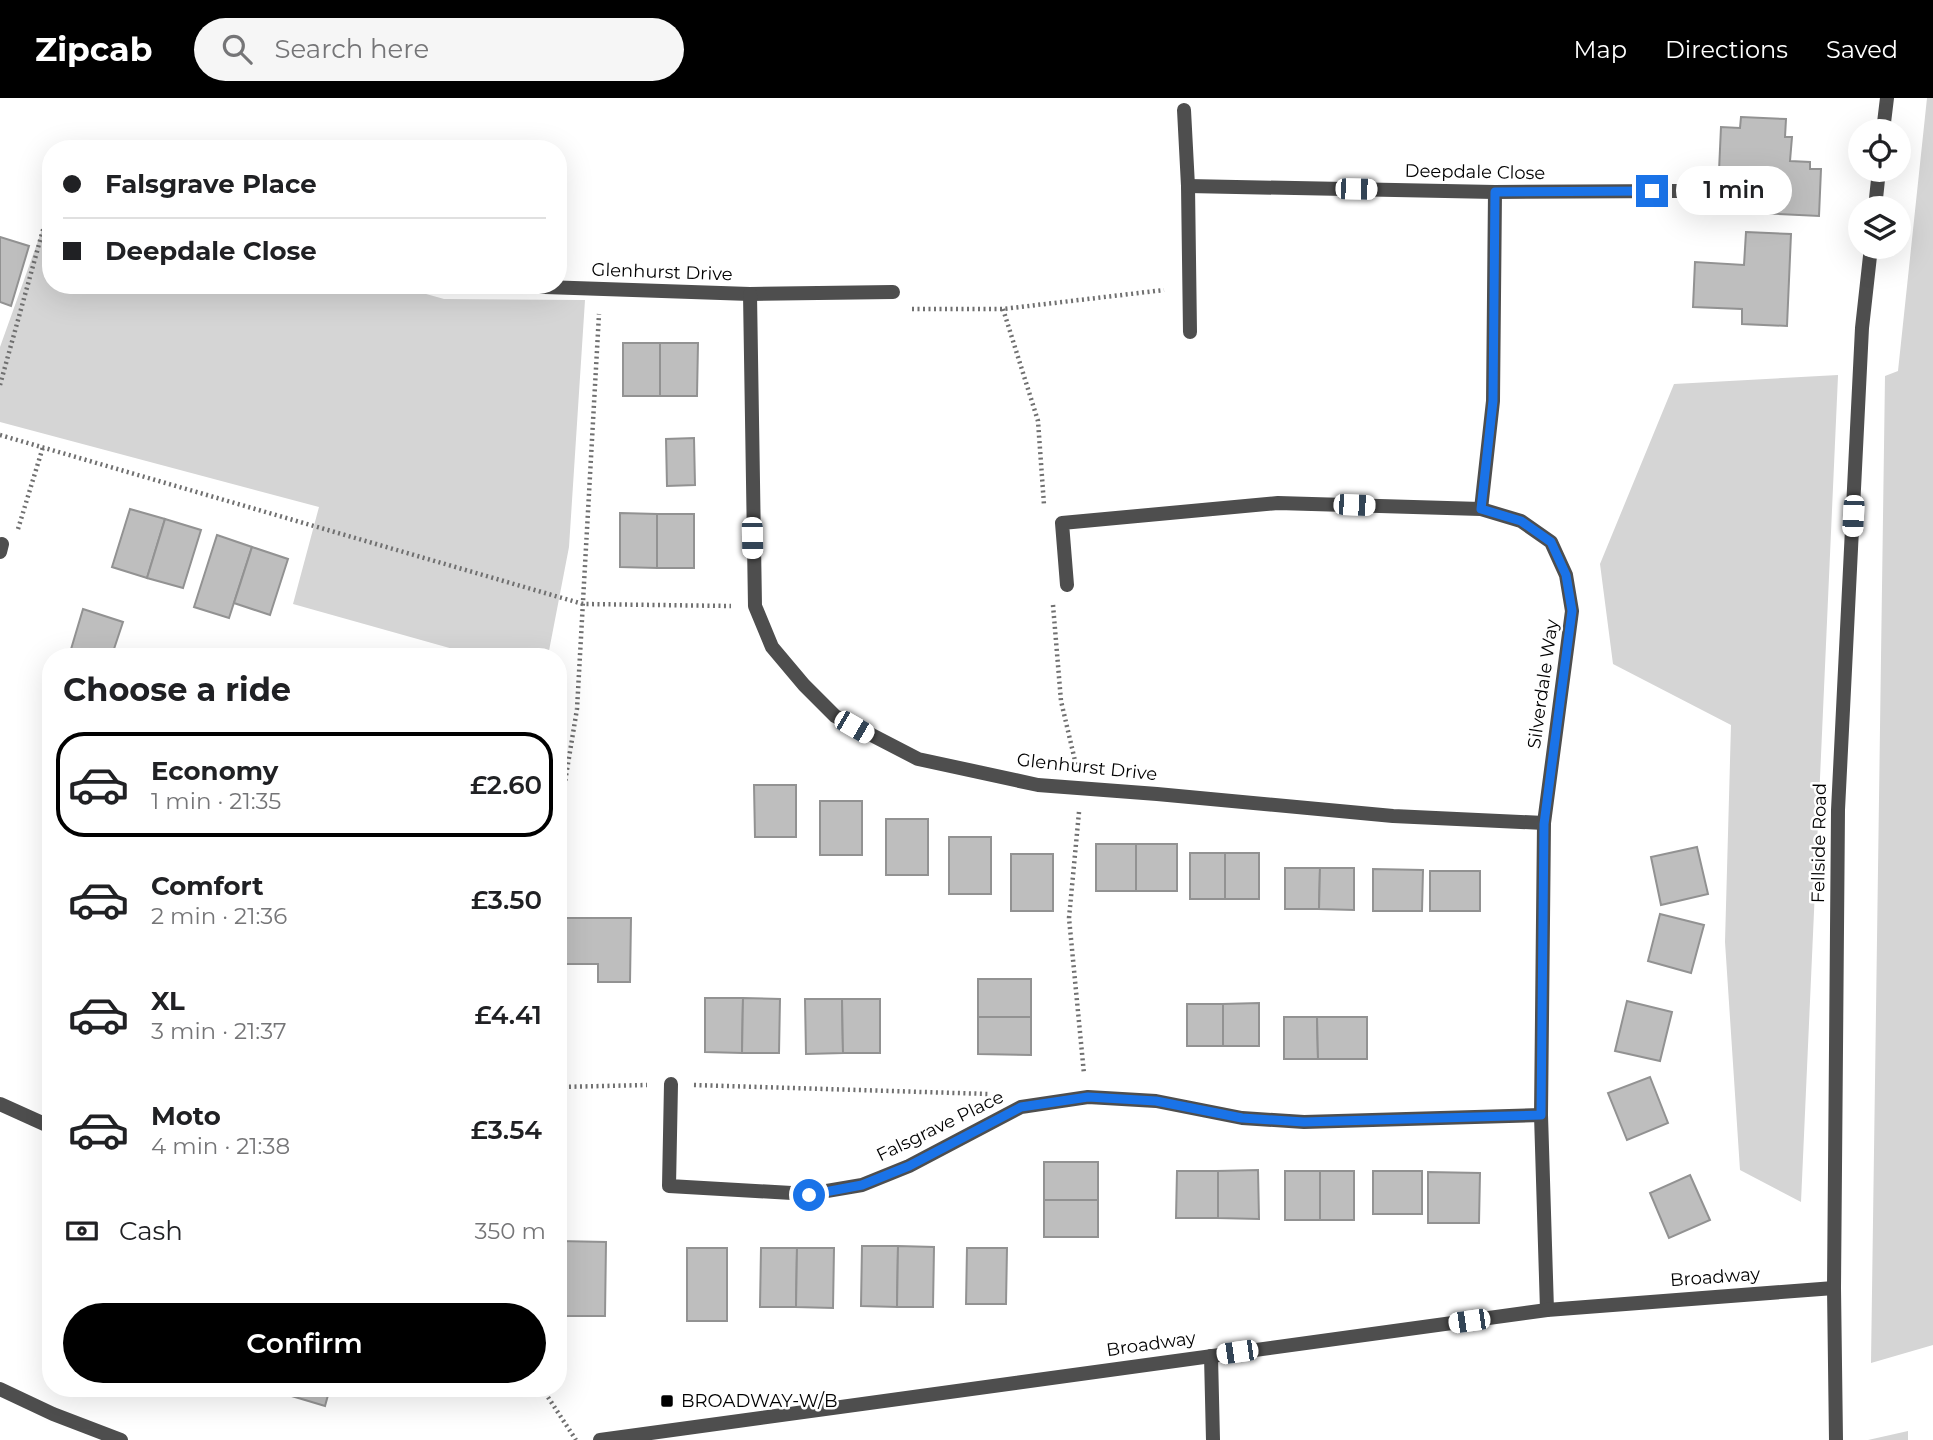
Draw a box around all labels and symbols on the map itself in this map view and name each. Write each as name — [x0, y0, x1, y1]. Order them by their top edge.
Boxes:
street label: Deepdale Close — [1405, 160, 1546, 184]
callout: 1 min — [1676, 166, 1792, 216]
route end — [1636, 175, 1668, 207]
car — [1335, 178, 1378, 200]
street label: Glenhurst Drive — [591, 259, 733, 285]
car — [1333, 494, 1376, 516]
car — [1842, 494, 1865, 538]
car — [742, 517, 763, 559]
street label: Silverdale Way — [1523, 618, 1563, 750]
car — [831, 707, 878, 747]
street label: Glenhurst Drive — [1016, 749, 1158, 785]
street label: Fellside Road — [1807, 783, 1831, 903]
street label: Falsgrave Place — [873, 1086, 1007, 1166]
route start — [793, 1179, 825, 1211]
street label: Broadway — [1669, 1263, 1761, 1291]
car — [1447, 1308, 1492, 1334]
street label: Broadway — [1105, 1327, 1197, 1361]
car — [1215, 1339, 1260, 1365]
place label: BROADWAY-W/B — [681, 1390, 838, 1412]
marker: BROADWAY-W/B — [659, 1393, 675, 1409]

